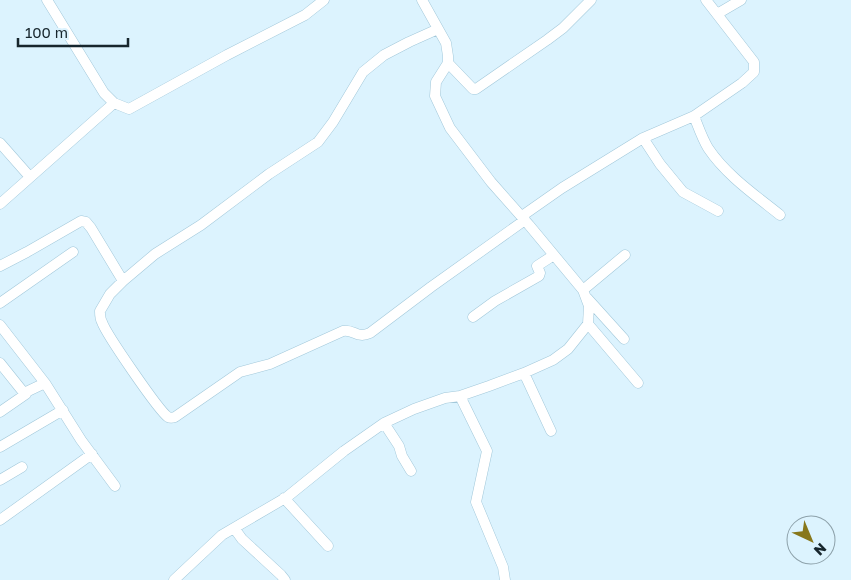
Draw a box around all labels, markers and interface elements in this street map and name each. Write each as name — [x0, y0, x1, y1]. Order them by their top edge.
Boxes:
scale bar — [18, 15, 128, 47]
text: 100 m — [25, 23, 68, 41]
north arrow — [786, 515, 836, 565]
text: N — [811, 540, 830, 560]

